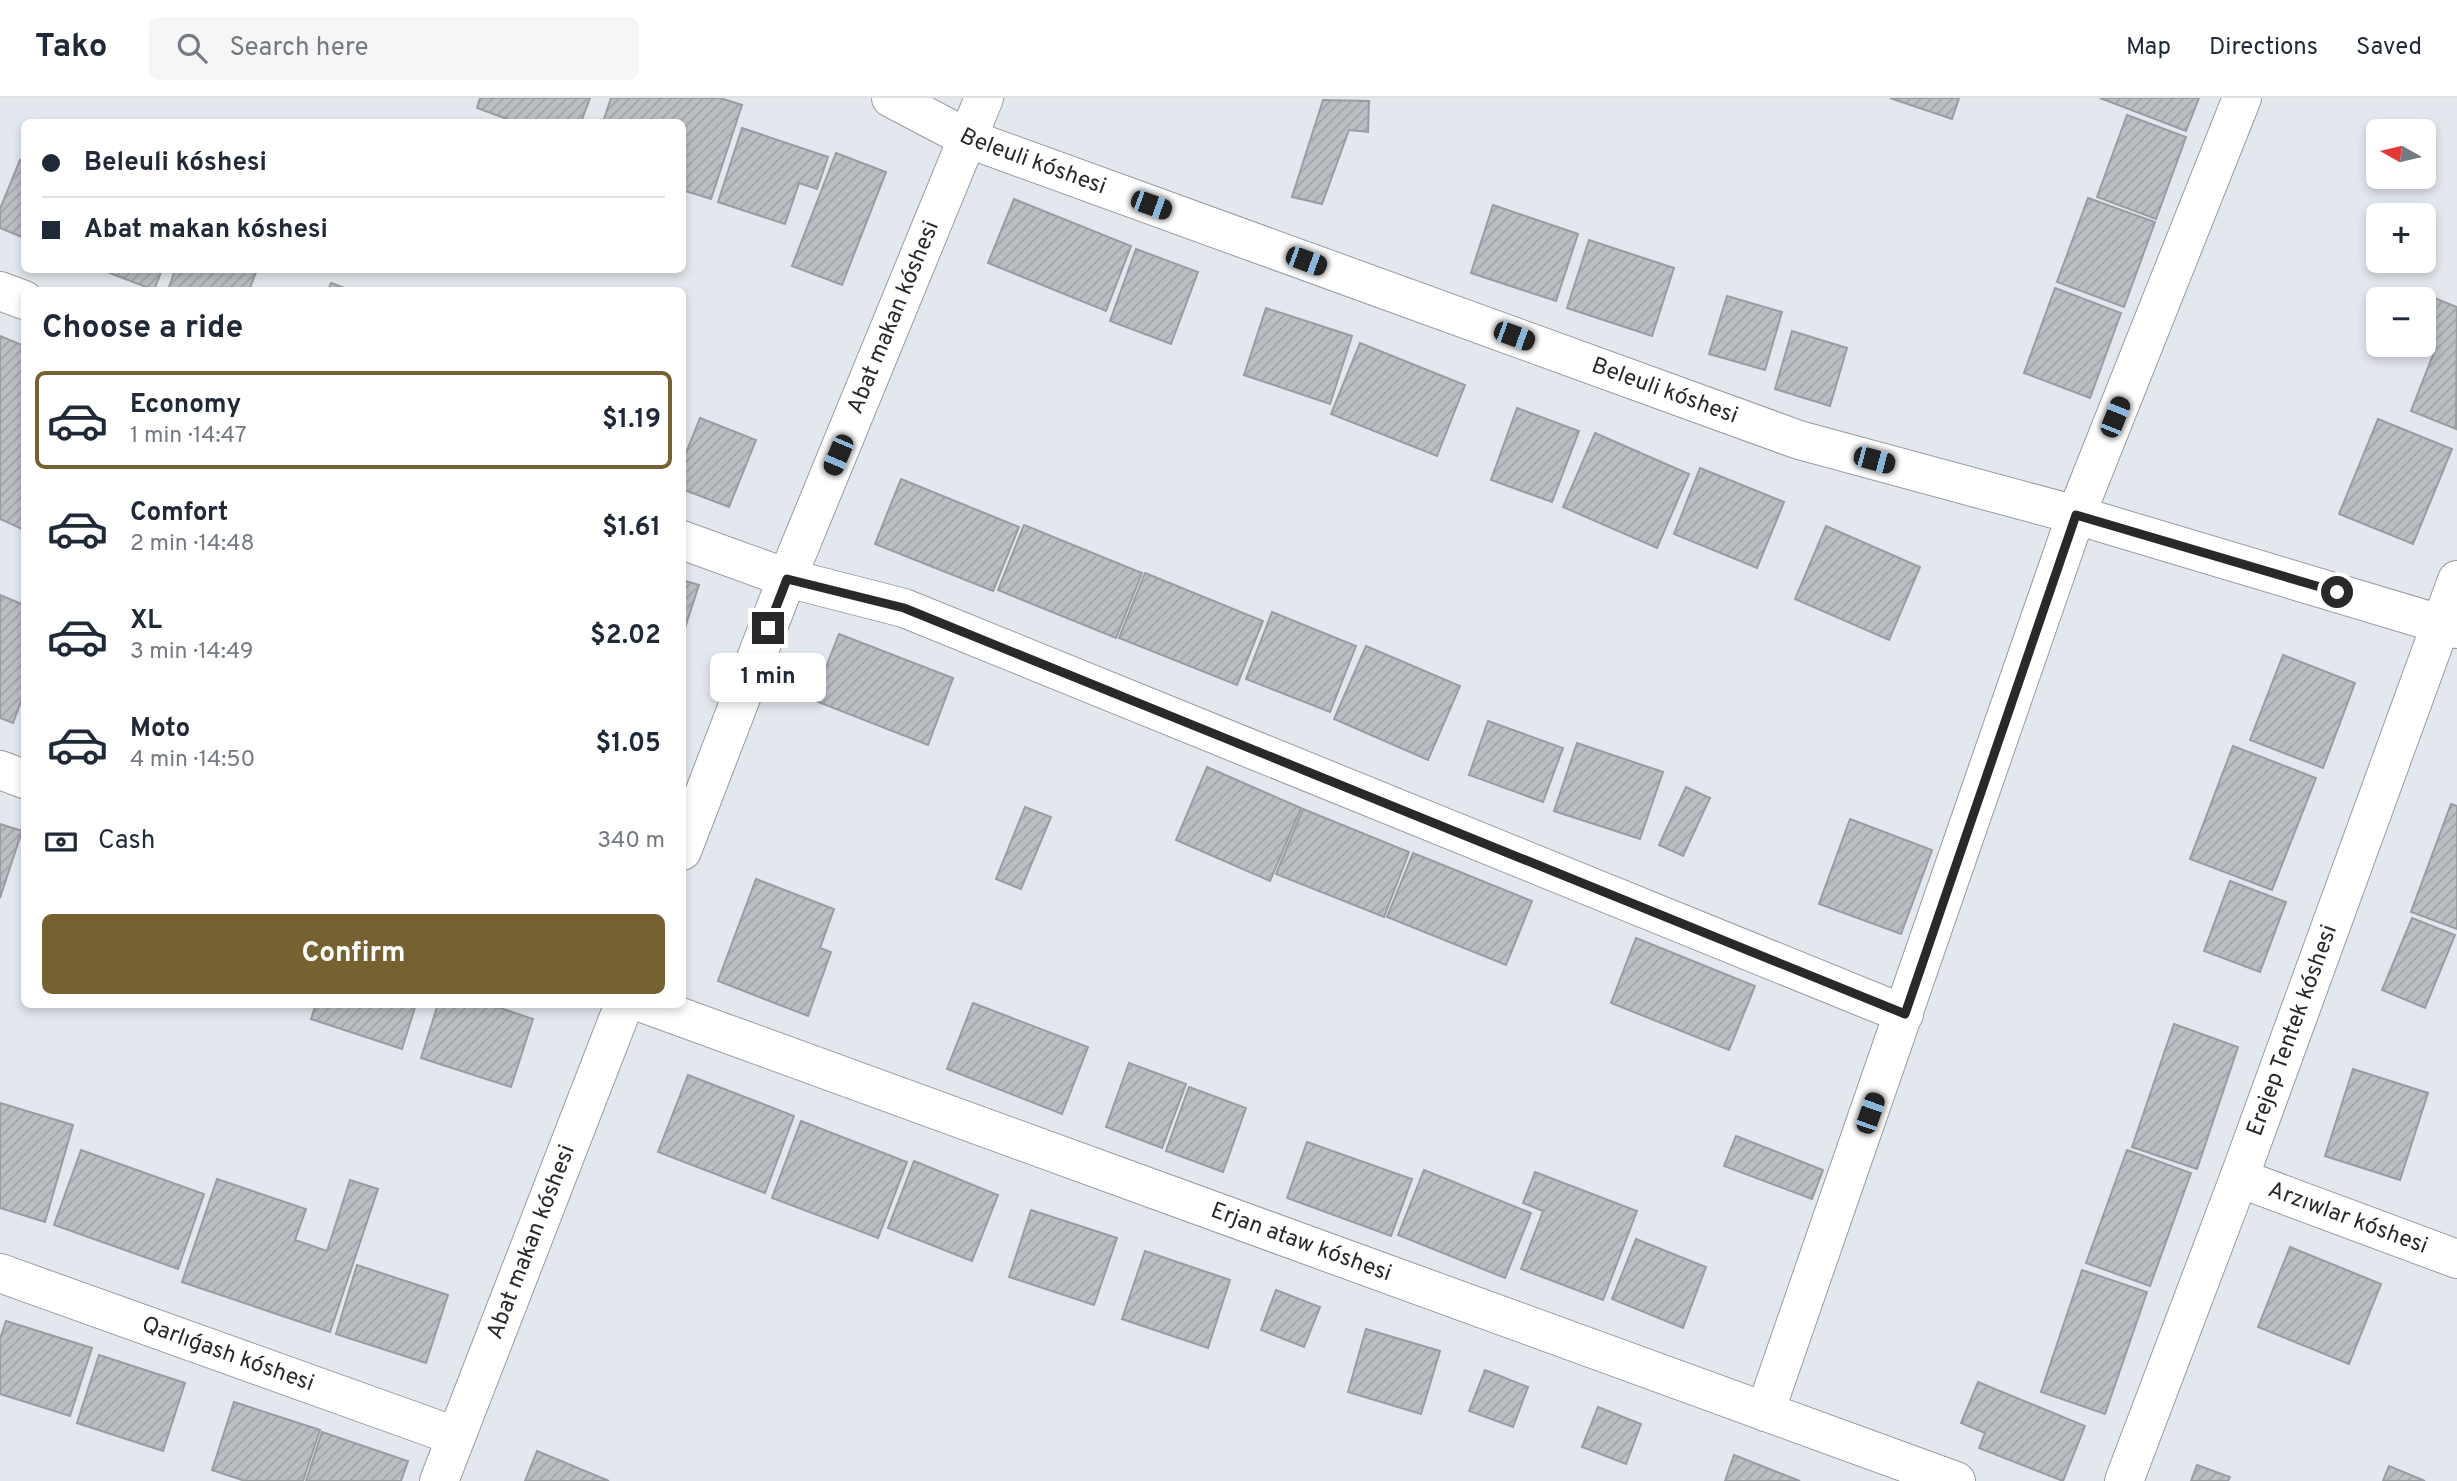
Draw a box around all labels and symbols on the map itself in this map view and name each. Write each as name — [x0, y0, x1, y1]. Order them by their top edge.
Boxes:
north arrow — [2366, 119, 2436, 189]
street label: Beleuli kóshesi — [954, 122, 1110, 202]
car — [1128, 188, 1175, 222]
street label: Abat makan kóshesi — [841, 217, 946, 418]
car — [1283, 244, 1330, 278]
car — [1491, 319, 1538, 353]
street label: Beleuli kóshesi — [1587, 351, 1742, 431]
car — [2098, 394, 2133, 440]
car — [821, 432, 856, 478]
car — [1851, 444, 1898, 476]
route start — [2321, 576, 2353, 608]
route end — [752, 612, 784, 644]
callout: 1 min — [710, 652, 826, 702]
street label: Erejep Tentek kóshesi — [2241, 921, 2344, 1140]
car — [1854, 1090, 1887, 1136]
street label: Abat makan kóshesi — [481, 1141, 582, 1344]
street label: Arzıwlar kóshesi — [2264, 1175, 2432, 1261]
street label: Erjan ataw kóshesi — [1207, 1196, 1395, 1289]
street label: Qarlıǵash kóshesi — [138, 1310, 318, 1399]

